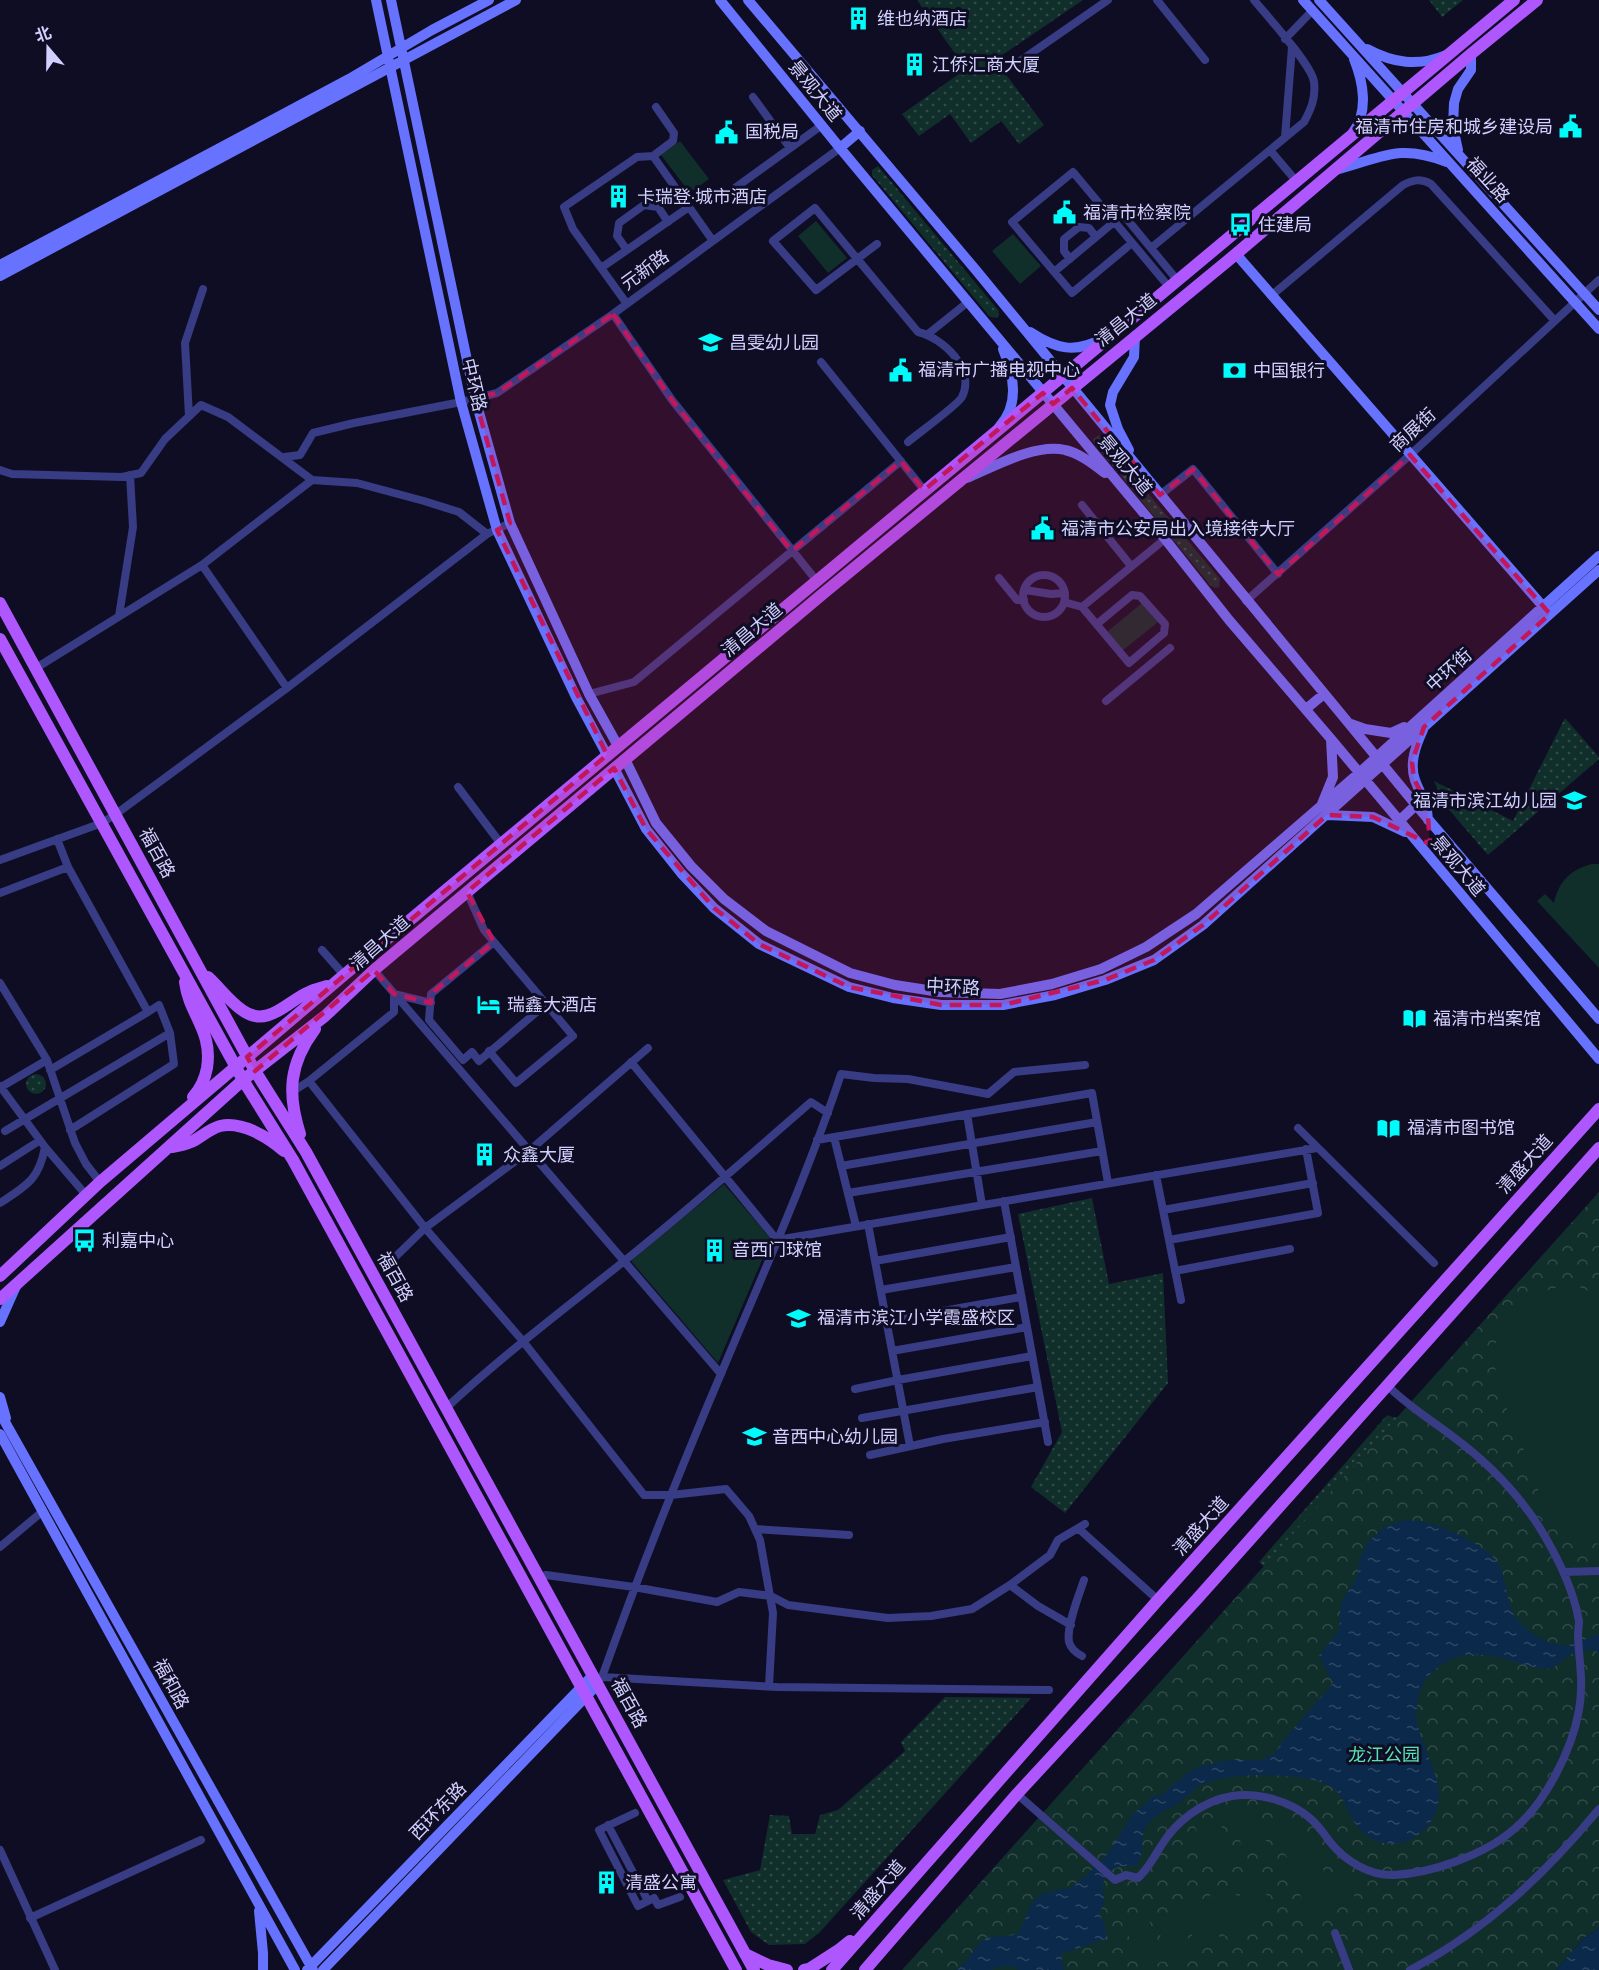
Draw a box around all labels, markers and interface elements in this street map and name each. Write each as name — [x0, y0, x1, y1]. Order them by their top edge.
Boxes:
place label: 维也纳酒店 — [877, 5, 967, 32]
building icon: 维也纳酒店 — [846, 6, 872, 32]
north arrow — [18, 18, 78, 78]
text: 北 — [31, 20, 54, 48]
place label: 江侨汇商大厦 — [932, 51, 1040, 78]
building icon: 江侨汇商大厦 — [901, 52, 927, 78]
street label: 景观大道 — [782, 54, 849, 127]
place label: 福清市住房和城乡建设局 — [1355, 113, 1553, 140]
public building icon: 福清市住房和城乡建设局 — [1558, 114, 1584, 140]
place label: 国税局 — [745, 118, 799, 145]
public building icon: 国税局 — [714, 119, 740, 145]
street label: 福业路 — [1460, 151, 1516, 209]
place label: 卡瑞登·城市酒店 — [637, 183, 767, 210]
building icon: 卡瑞登·城市酒店 — [606, 184, 632, 210]
place label: 福清市检察院 — [1083, 199, 1191, 226]
public building icon: 福清市检察院 — [1052, 200, 1078, 226]
place label: 住建局 — [1258, 211, 1312, 238]
bus stop icon: 住建局 — [1227, 212, 1253, 238]
street label: 元新路 — [615, 243, 674, 296]
street label: 清昌大道 — [1089, 286, 1162, 353]
place label: 昌雯幼儿园 — [729, 329, 819, 356]
school or university icon: 昌雯幼儿园 — [698, 330, 724, 356]
street label: 中环路 — [455, 356, 494, 414]
place label: 福清市广播电视中心 — [918, 356, 1080, 383]
public building icon: 福清市广播电视中心 — [887, 357, 913, 383]
place label: 中国银行 — [1253, 357, 1325, 384]
bank icon: 中国银行 — [1222, 358, 1248, 384]
street label: 商展街 — [1384, 401, 1442, 458]
street label: 景观大道 — [1092, 428, 1159, 501]
place label: 福清市公安局出入境接待大厅 — [1061, 515, 1295, 542]
public building icon: 福清市公安局出入境接待大厅 — [1030, 516, 1056, 542]
street label: 清昌大道 — [715, 596, 788, 663]
street label: 中环街 — [1420, 642, 1478, 698]
place label: 福清市滨江幼儿园 — [1413, 787, 1557, 814]
school or university icon: 福清市滨江幼儿园 — [1562, 788, 1588, 814]
street label: 福百路 — [133, 823, 182, 883]
street label: 景观大道 — [1425, 829, 1492, 902]
street label: 清昌大道 — [344, 909, 416, 976]
street label: 中环路 — [925, 972, 981, 1001]
place label: 瑞鑫大酒店 — [507, 991, 597, 1018]
hotel icon: 瑞鑫大酒店 — [476, 992, 502, 1018]
place label: 福清市档案馆 — [1433, 1005, 1541, 1032]
library icon: 福清市档案馆 — [1402, 1006, 1428, 1032]
place label: 福清市图书馆 — [1407, 1114, 1515, 1141]
library icon: 福清市图书馆 — [1376, 1115, 1402, 1141]
street label: 清盛大道 — [1491, 1128, 1559, 1199]
place label: 众鑫大厦 — [503, 1141, 575, 1168]
building icon: 众鑫大厦 — [472, 1142, 498, 1168]
place label: 利嘉中心 — [102, 1227, 174, 1254]
bus stop icon: 利嘉中心 — [71, 1228, 97, 1254]
place label: 音西门球馆 — [732, 1236, 822, 1263]
building icon: 音西门球馆 — [701, 1237, 727, 1263]
street label: 福百路 — [371, 1247, 420, 1307]
place label: 福清市滨江小学霞盛校区 — [817, 1304, 1015, 1331]
school or university icon: 福清市滨江小学霞盛校区 — [786, 1305, 812, 1331]
place label: 音西中心幼儿园 — [772, 1423, 898, 1450]
school or university icon: 音西中心幼儿园 — [741, 1424, 767, 1450]
street label: 清盛大道 — [1167, 1490, 1235, 1561]
street label: 福和路 — [147, 1654, 196, 1714]
street label: 福百路 — [605, 1673, 654, 1733]
park label: 龙江公园 — [1348, 1741, 1420, 1768]
street label: 西环东路 — [403, 1775, 472, 1846]
street label: 清盛大道 — [844, 1854, 911, 1926]
place label: 清盛公寓 — [625, 1869, 697, 1896]
building icon: 清盛公寓 — [594, 1870, 620, 1896]

